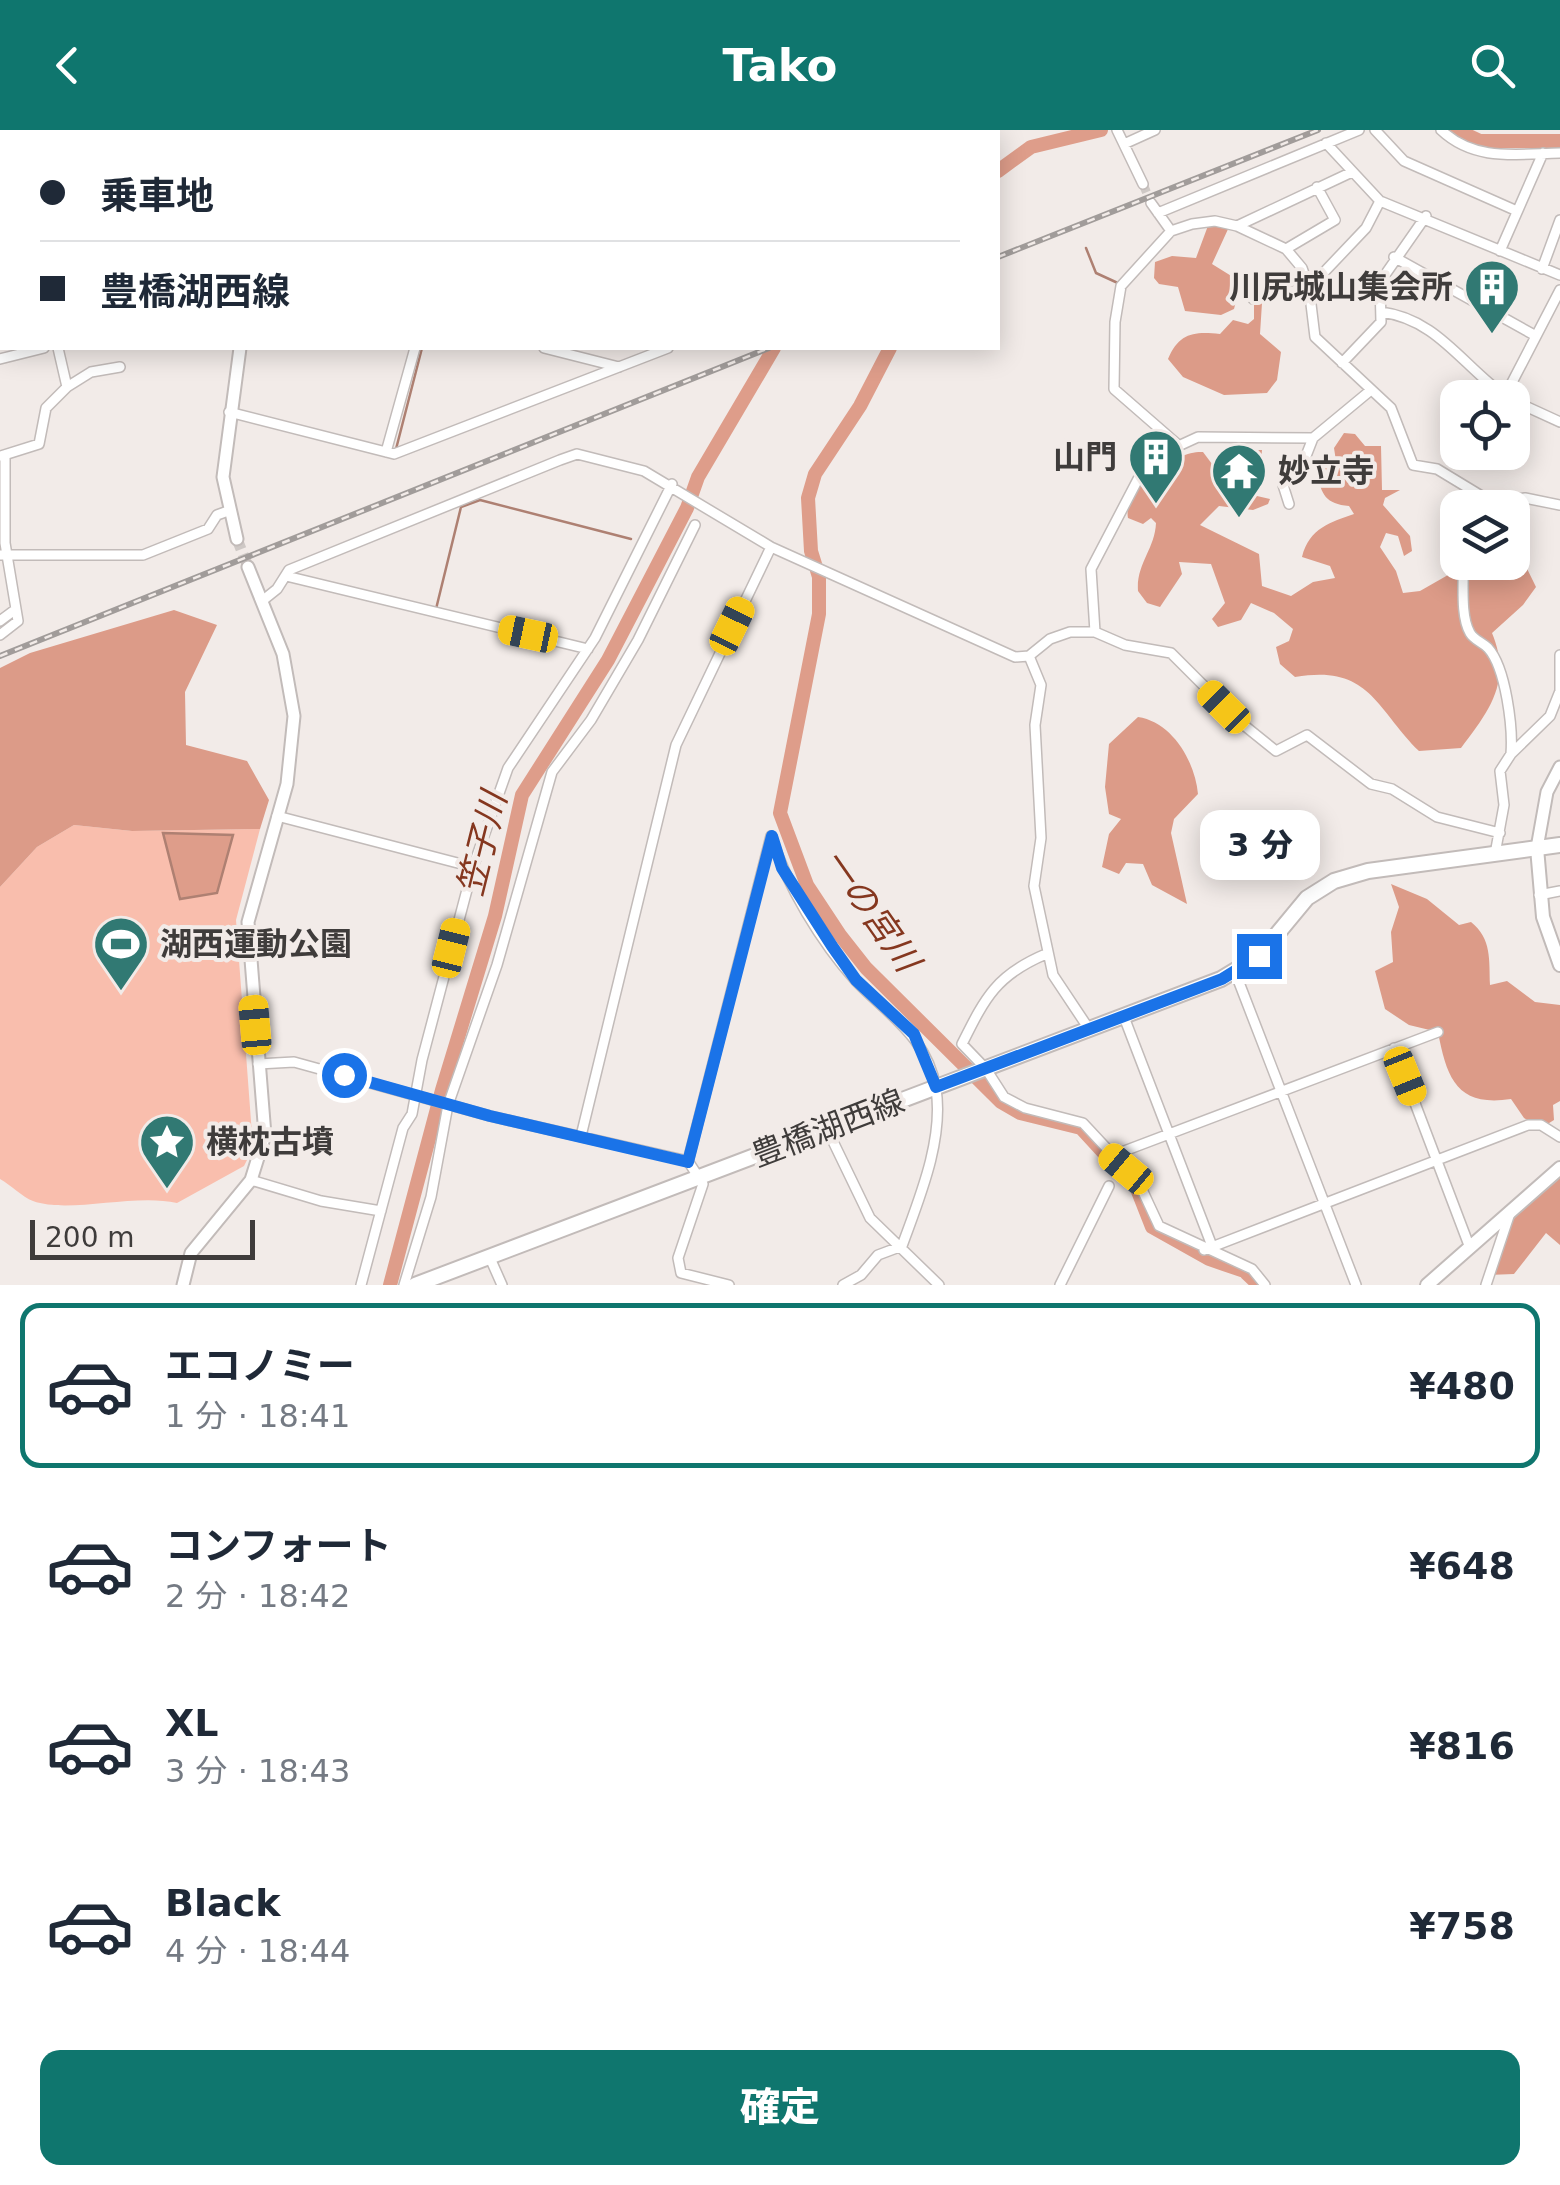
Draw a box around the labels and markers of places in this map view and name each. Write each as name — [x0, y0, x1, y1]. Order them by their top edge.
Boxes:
building icon: 川尻城山集会所 — [1462, 257, 1522, 336]
place label: 川尻城山集会所 — [1229, 268, 1453, 306]
building icon: 山門 — [1126, 427, 1186, 506]
place label: 山門 — [1053, 438, 1117, 476]
temple icon: 妙立寺 — [1209, 441, 1269, 520]
place label: 妙立寺 — [1278, 452, 1374, 490]
sports icon: 湖西運動公園 — [91, 914, 151, 993]
place label: 湖西運動公園 — [160, 925, 352, 963]
place icon: 横枕古墳 — [137, 1112, 197, 1191]
place label: 横枕古墳 — [206, 1123, 334, 1161]

